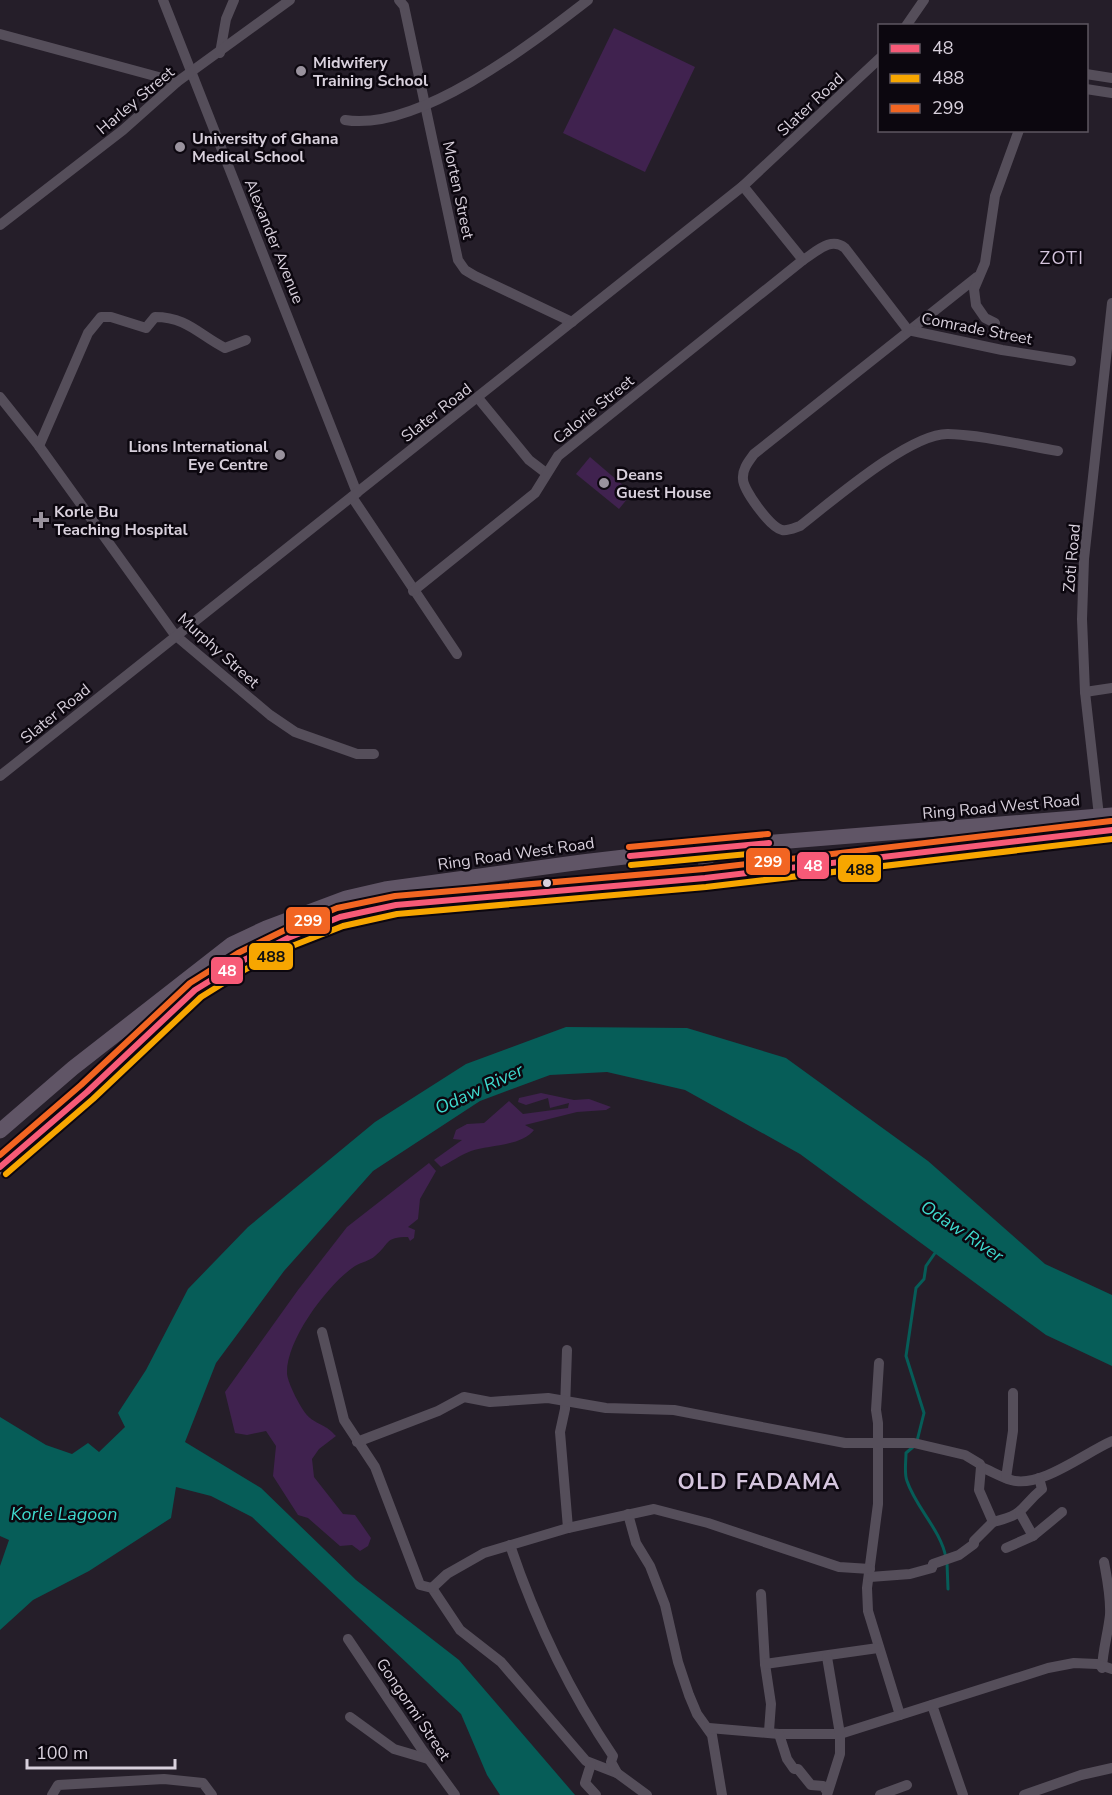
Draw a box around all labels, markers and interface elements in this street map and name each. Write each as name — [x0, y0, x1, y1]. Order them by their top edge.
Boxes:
legend — [878, 24, 1088, 132]
text: 48 — [932, 36, 954, 60]
place label: Midwifery Training School — [313, 52, 428, 92]
street label: Harley Street — [92, 61, 180, 140]
marker: Midwifery Training School — [294, 64, 308, 78]
text: 488 — [932, 66, 964, 90]
street label: Slater Road — [772, 68, 849, 141]
text: 299 — [932, 96, 964, 120]
place label: University of Ghana Medical School — [192, 128, 339, 168]
street label: Morten Street — [437, 139, 479, 242]
marker: University of Ghana Medical School — [173, 140, 187, 154]
street label: Alexander Avenue — [239, 176, 309, 307]
district label: ZOTI — [1040, 246, 1084, 270]
street label: Comrade Street — [919, 307, 1035, 351]
street label: Calorie Street — [549, 370, 639, 449]
street label: Slater Road — [397, 378, 477, 447]
place label: Lions International Eye Centre — [129, 436, 268, 476]
marker: Lions International Eye Centre — [273, 448, 287, 462]
place label: Deans Guest House — [616, 464, 712, 504]
marker: Deans Guest House — [597, 476, 611, 490]
place label: Korle Bu Teaching Hospital — [54, 501, 188, 541]
marker: Korle Bu Teaching Hospital — [32, 511, 50, 529]
street label: Zoti Road — [1058, 523, 1086, 593]
street label: Murphy Street — [173, 608, 264, 694]
street label: Slater Road — [16, 679, 95, 749]
street label: Ring Road West Road — [921, 789, 1081, 825]
street label: Ring Road West Road — [436, 832, 596, 876]
line badge: 299 — [745, 847, 791, 876]
text: 299 — [754, 851, 782, 873]
line badge: 48 — [796, 851, 830, 880]
line badge: 488 — [837, 854, 882, 883]
text: 48 — [803, 855, 823, 877]
text: 488 — [846, 859, 874, 881]
unlabelled marker — [541, 877, 553, 889]
line badge: 299 — [285, 906, 331, 935]
text: 299 — [294, 910, 322, 932]
line badge: 488 — [248, 942, 294, 971]
text: 488 — [257, 946, 285, 968]
line badge: 48 — [210, 956, 244, 985]
text: 48 — [217, 960, 237, 982]
water label: Odaw River — [431, 1058, 528, 1120]
water label: Odaw River — [916, 1195, 1009, 1268]
district label: OLD FADAMA — [677, 1467, 841, 1497]
water label: Korle Lagoon — [10, 1502, 118, 1526]
street label: Gongormi Street — [371, 1654, 456, 1765]
scale bar — [27, 1732, 176, 1770]
text: 100 m — [36, 1741, 88, 1765]

